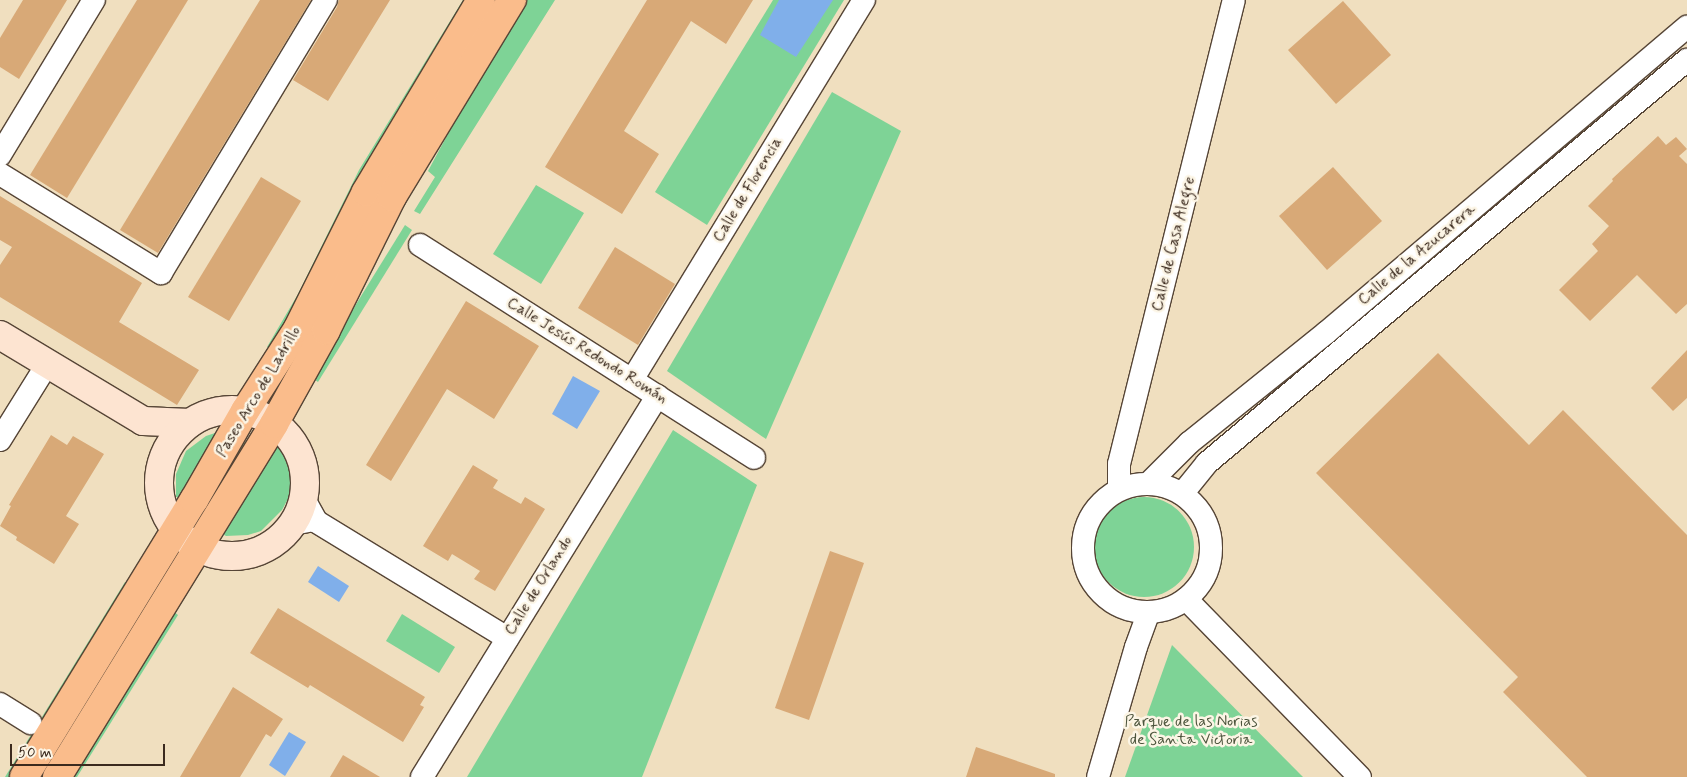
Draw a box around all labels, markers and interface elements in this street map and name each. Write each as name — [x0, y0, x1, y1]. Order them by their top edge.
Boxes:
street label: Calle de Florencia — [709, 134, 787, 246]
street label: Calle de Casa Alegre — [1148, 173, 1200, 315]
street label: Calle de la Azucarera — [1356, 201, 1478, 309]
street label: Calle Jesús Redondo Román — [501, 292, 673, 410]
street label: Paseo Arco de Ladrillo — [213, 323, 305, 461]
street label: Calle de Orlando — [501, 533, 577, 639]
park label: Parque de las Norias de Santa Victoria — [1123, 712, 1259, 750]
scale bar — [12, 734, 168, 766]
text: 50 m — [18, 743, 52, 763]

